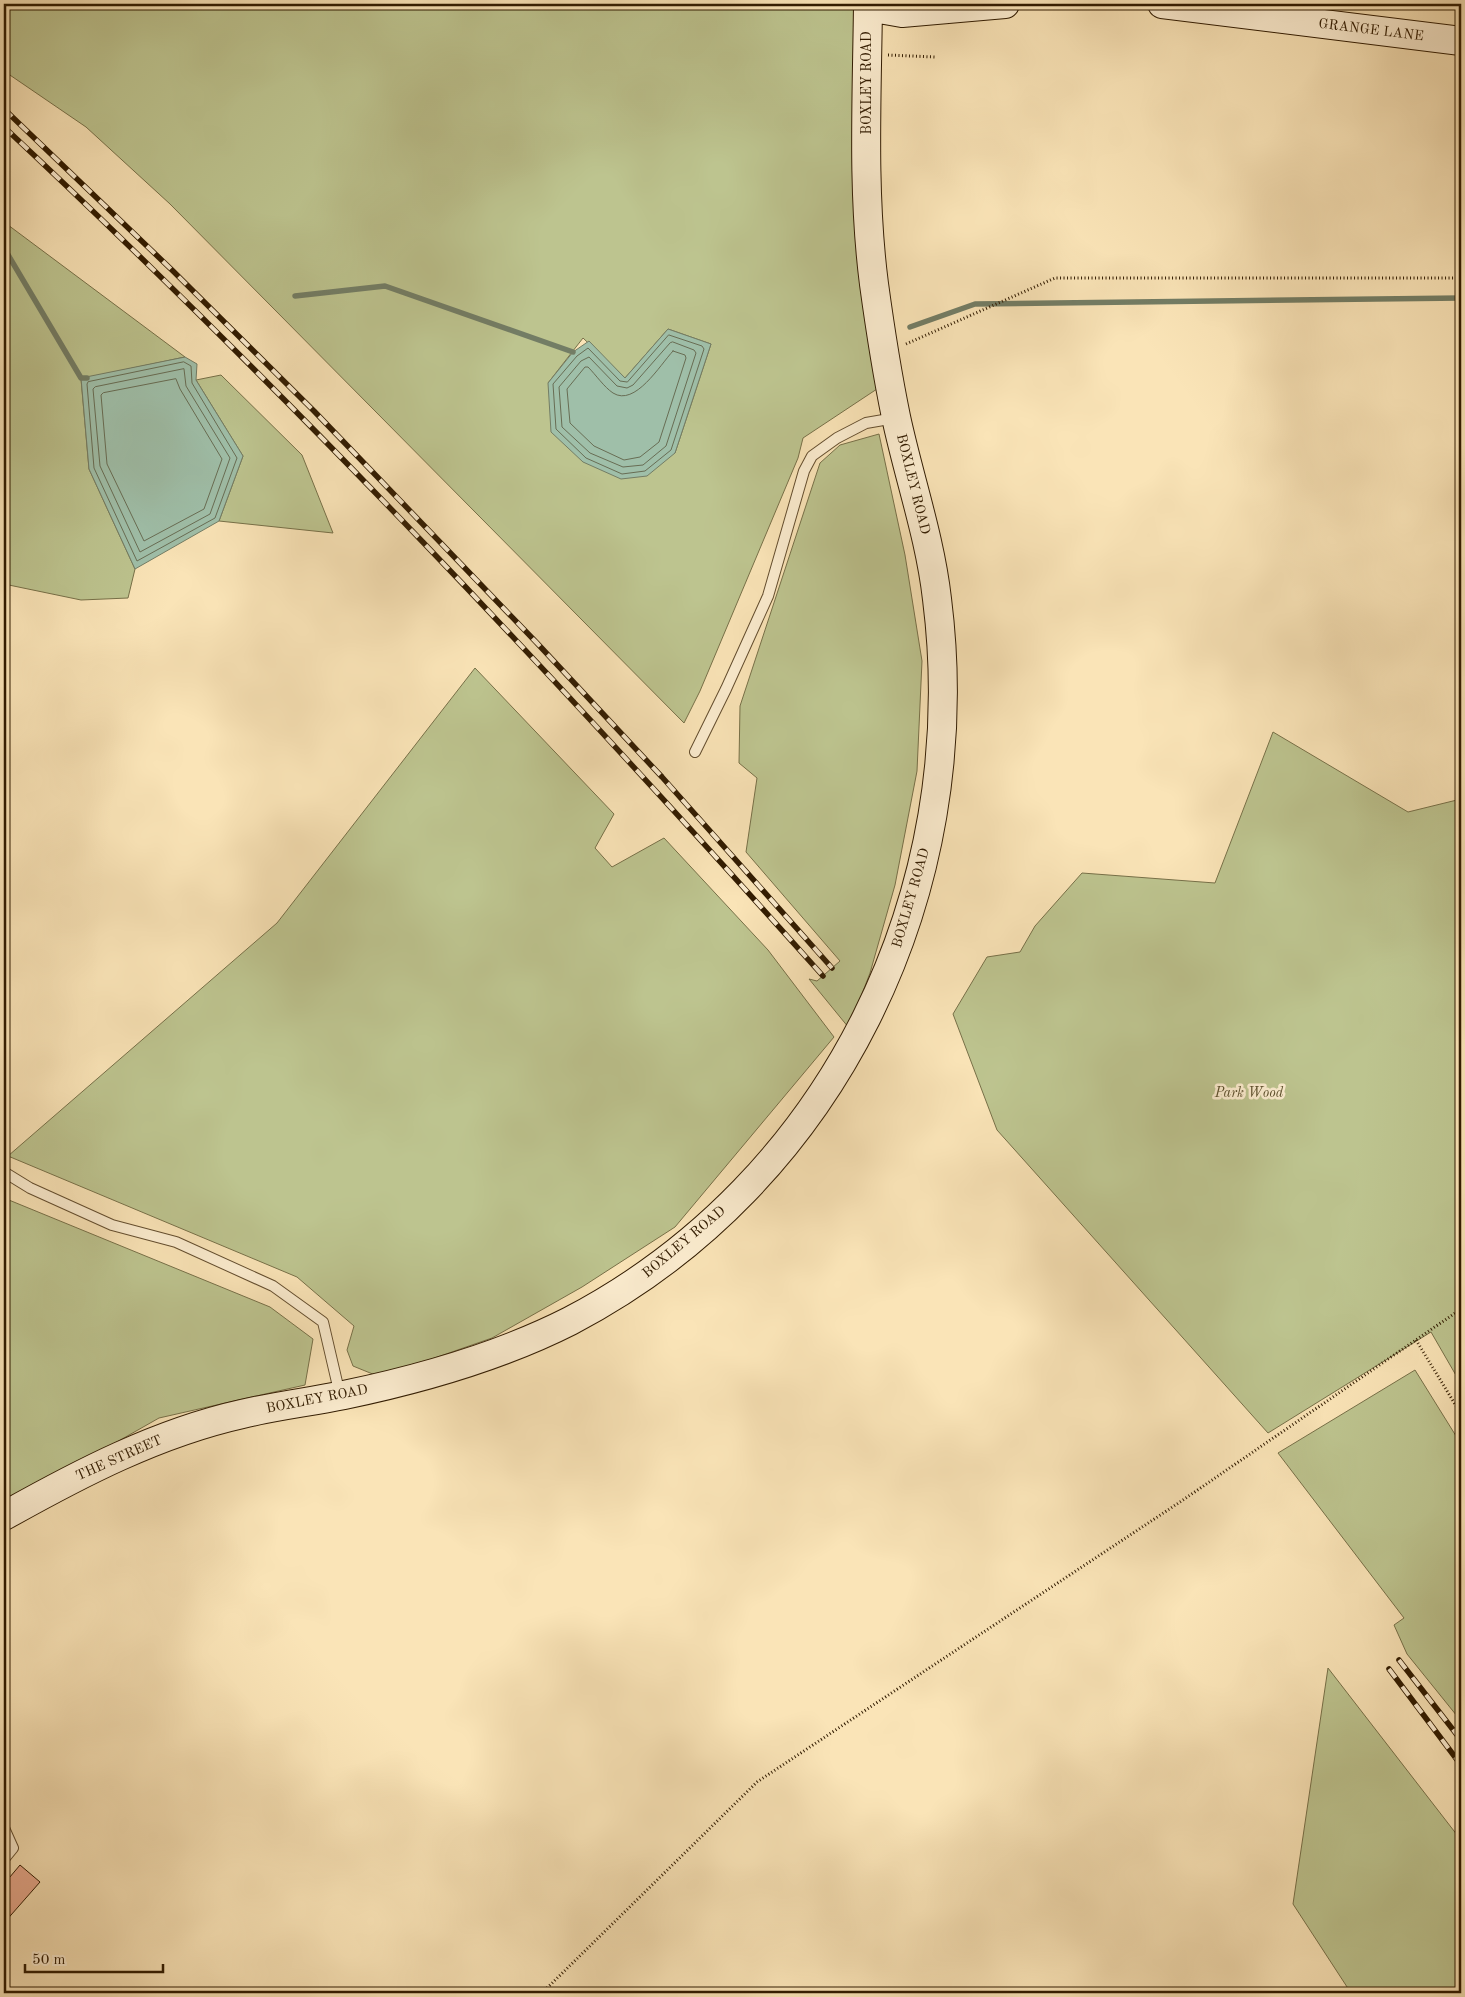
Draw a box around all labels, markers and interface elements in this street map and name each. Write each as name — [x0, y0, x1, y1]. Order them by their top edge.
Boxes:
street label: GRANGE LANE — [1318, 17, 1424, 43]
street label: BOXLEY ROAD — [860, 31, 874, 135]
street label: BOXLEY ROAD — [894, 432, 932, 536]
street label: BOXLEY ROAD — [890, 846, 932, 950]
park label: Park Wood — [1214, 1086, 1284, 1100]
street label: BOXLEY ROAD — [640, 1203, 728, 1281]
street label: BOXLEY ROAD — [265, 1382, 369, 1416]
street label: THE STREET — [74, 1433, 164, 1483]
scale bar — [25, 1942, 162, 1974]
text: 50 m — [32, 1953, 66, 1968]

